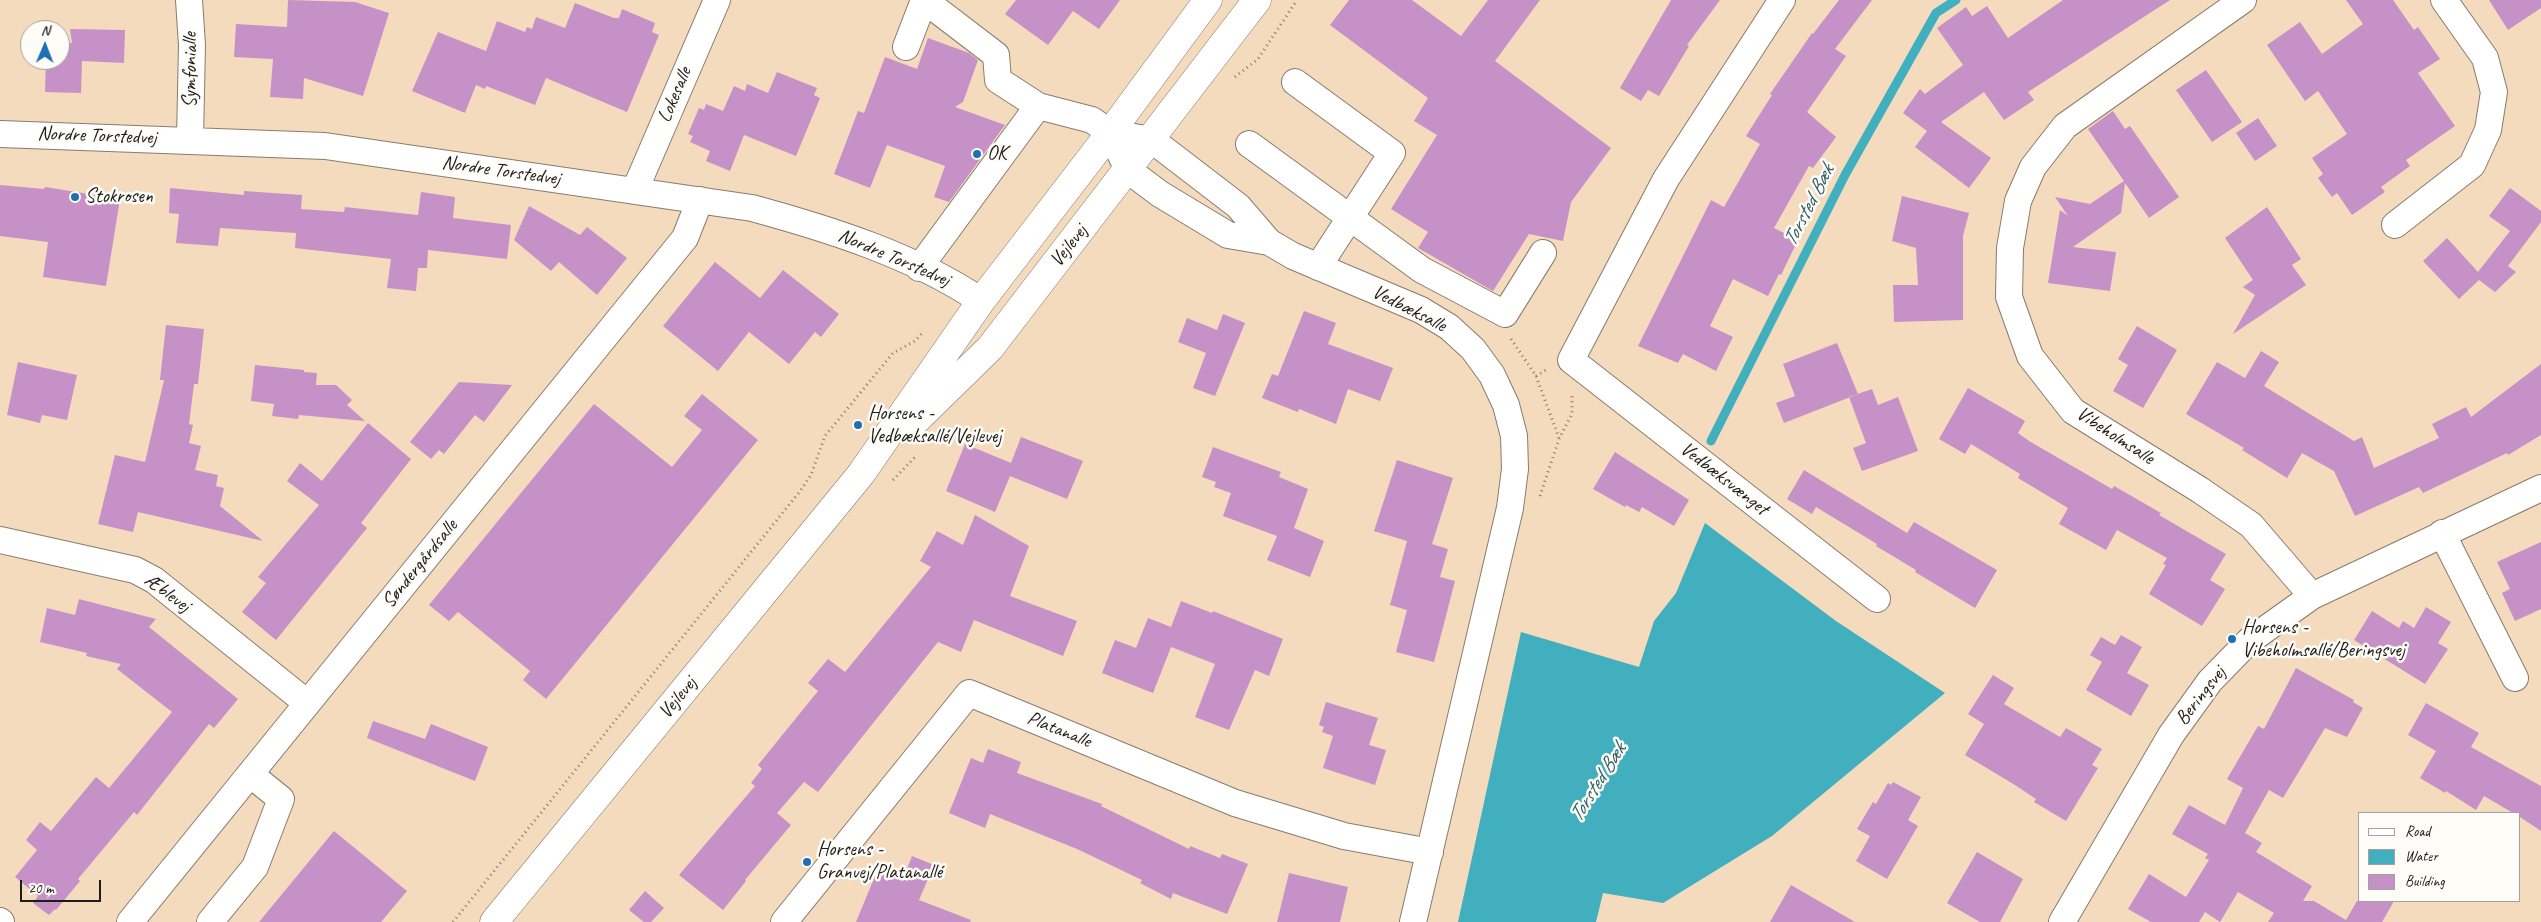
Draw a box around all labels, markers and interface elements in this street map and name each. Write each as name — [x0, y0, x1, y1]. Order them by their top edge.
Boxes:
north arrow — [20, 20, 70, 70]
text: N — [41, 22, 50, 39]
street label: Symfonialle — [179, 32, 203, 108]
street label: Lokesalle — [653, 64, 697, 126]
street label: Nordre Torstedvej — [37, 122, 157, 150]
place label: OK — [987, 142, 1007, 166]
marker: OK — [971, 148, 983, 160]
street label: Nordre Torstedvej — [440, 151, 562, 191]
water label: Torsted Bæk — [1778, 161, 1840, 251]
place label: Stokrosen — [85, 185, 153, 209]
marker: Stokrosen — [69, 191, 81, 203]
street label: Vejlevej — [1045, 220, 1093, 272]
street label: Nordre Torstedvej — [834, 224, 954, 292]
street label: Vedbæksalle — [1368, 280, 1450, 338]
place label: Horsens - Vedbæksallé/Vejlevej — [868, 402, 1001, 449]
street label: Vibeholmsalle — [2071, 402, 2159, 470]
marker: Horsens - Vedbæksallé/Vejlevej — [852, 419, 864, 431]
street label: Vedbæksvænget — [1675, 437, 1773, 521]
street label: Søndergårdsalle — [377, 515, 463, 613]
street label: Æblevej — [139, 568, 195, 618]
place label: Horsens - Vibeholmsallé/Beringsvej — [2242, 616, 2405, 663]
marker: Horsens - Vibeholmsallé/Beringsvej — [2226, 633, 2238, 645]
street label: Beringsvej — [2171, 662, 2231, 730]
street label: Vejlevej — [654, 672, 702, 724]
street label: Platanalle — [1024, 706, 1094, 754]
water label: Torsted Bæk — [1564, 739, 1632, 827]
legend — [2358, 812, 2521, 902]
text: Road — [2405, 822, 2430, 841]
place label: Horsens - Granvej/Platanallé — [817, 838, 942, 885]
text: Water — [2405, 847, 2438, 866]
marker: Horsens - Granvej/Platanallé — [801, 856, 813, 868]
scale bar — [22, 870, 104, 902]
text: Building — [2405, 872, 2444, 891]
text: 20 m — [28, 879, 54, 898]

